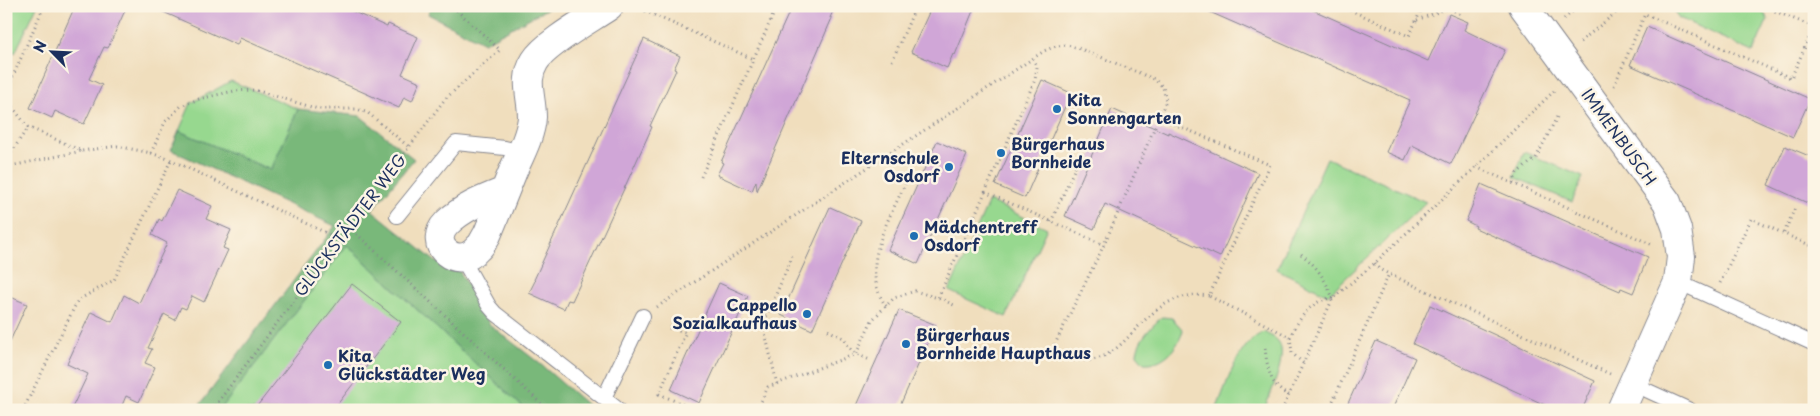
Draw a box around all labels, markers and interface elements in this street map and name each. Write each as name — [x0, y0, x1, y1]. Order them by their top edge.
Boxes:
north arrow — [28, 28, 78, 78]
text: N — [28, 37, 52, 56]
street label: IMMENBUSCH — [1577, 83, 1663, 190]
place label: Kita Sonnengarten — [1067, 87, 1182, 129]
marker: Kita Sonnengarten — [1051, 103, 1063, 115]
place label: Bürgerhaus Bornheide — [1011, 131, 1105, 173]
place label: Elternschule Osdorf — [841, 145, 941, 187]
marker: Bürgerhaus Bornheide — [995, 147, 1007, 159]
street label: GLÜCKSTÄDTER WEG — [288, 148, 411, 301]
marker: Elternschule Osdorf — [943, 161, 955, 173]
place label: Mädchentreff Osdorf — [924, 214, 1038, 256]
marker: Mädchentreff Osdorf — [908, 230, 920, 242]
place label: Cappello Sozialkaufhaus — [672, 292, 797, 334]
marker: Cappello Sozialkaufhaus — [801, 308, 813, 320]
place label: Bürgerhaus Bornheide Haupthaus — [916, 322, 1091, 364]
marker: Bürgerhaus Bornheide Haupthaus — [900, 338, 912, 350]
place label: Kita Glückstädter Weg — [338, 343, 486, 385]
marker: Kita Glückstädter Weg — [322, 359, 334, 371]

